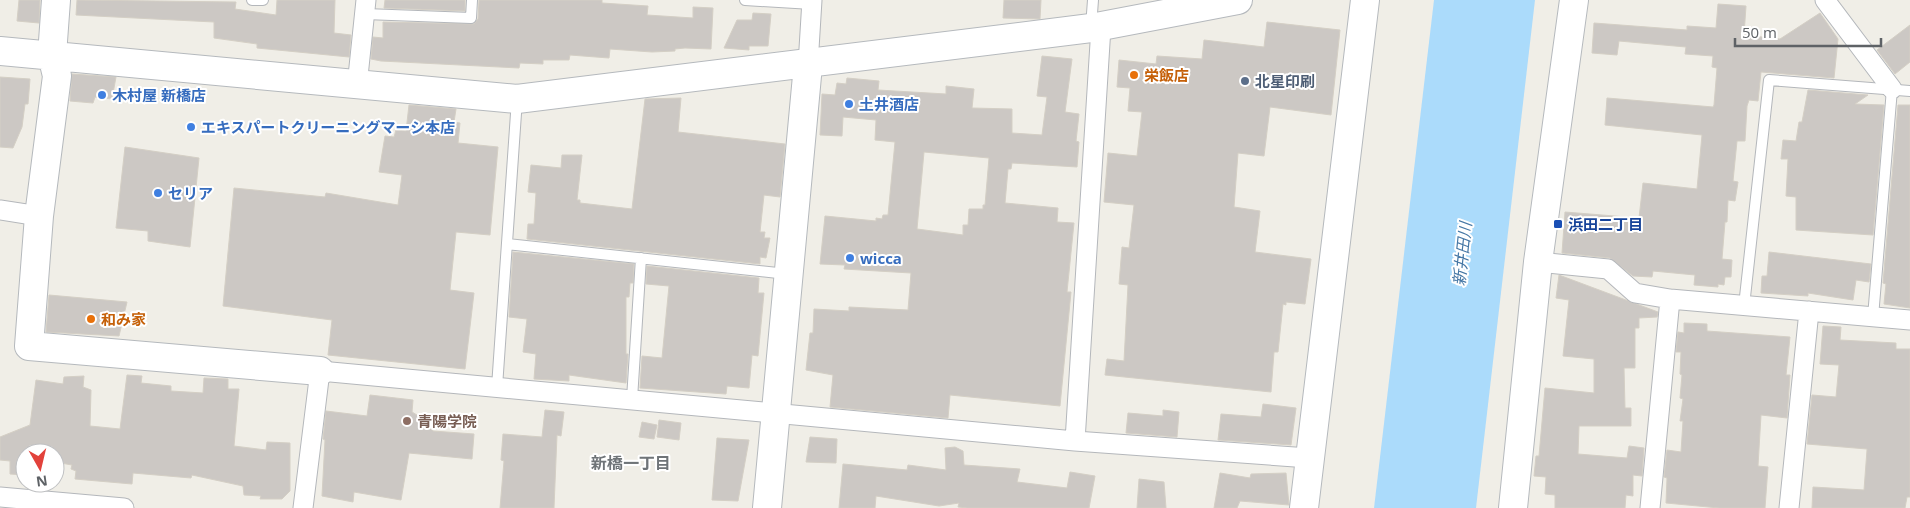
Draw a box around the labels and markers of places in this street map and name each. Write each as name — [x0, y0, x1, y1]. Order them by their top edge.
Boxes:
place label: 栄飯店 — [1144, 65, 1189, 85]
marker: 栄飯店 — [1128, 69, 1140, 81]
place label: 北星印刷 — [1255, 71, 1315, 91]
marker: 北星印刷 — [1239, 75, 1251, 87]
place label: 木村屋 新橋店 — [112, 85, 206, 105]
marker: 木村屋 新橋店 — [96, 89, 108, 101]
place label: 土井酒店 — [859, 94, 919, 114]
marker: 土井酒店 — [843, 98, 855, 110]
place label: エキスパートクリーニングマーシ本店 — [201, 117, 455, 137]
marker: エキスパートクリーニングマーシ本店 — [185, 121, 197, 133]
place label: セリア — [168, 183, 213, 203]
marker: セリア — [152, 187, 164, 199]
place label: 浜田二丁目 — [1568, 214, 1643, 234]
marker: 浜田二丁目 — [1552, 218, 1564, 230]
place label: wicca — [860, 248, 902, 268]
marker: wicca — [844, 252, 856, 264]
place label: 和み家 — [101, 309, 146, 329]
marker: 和み家 — [85, 313, 97, 325]
place label: 青陽学院 — [417, 411, 477, 431]
marker: 青陽学院 — [401, 415, 413, 427]

